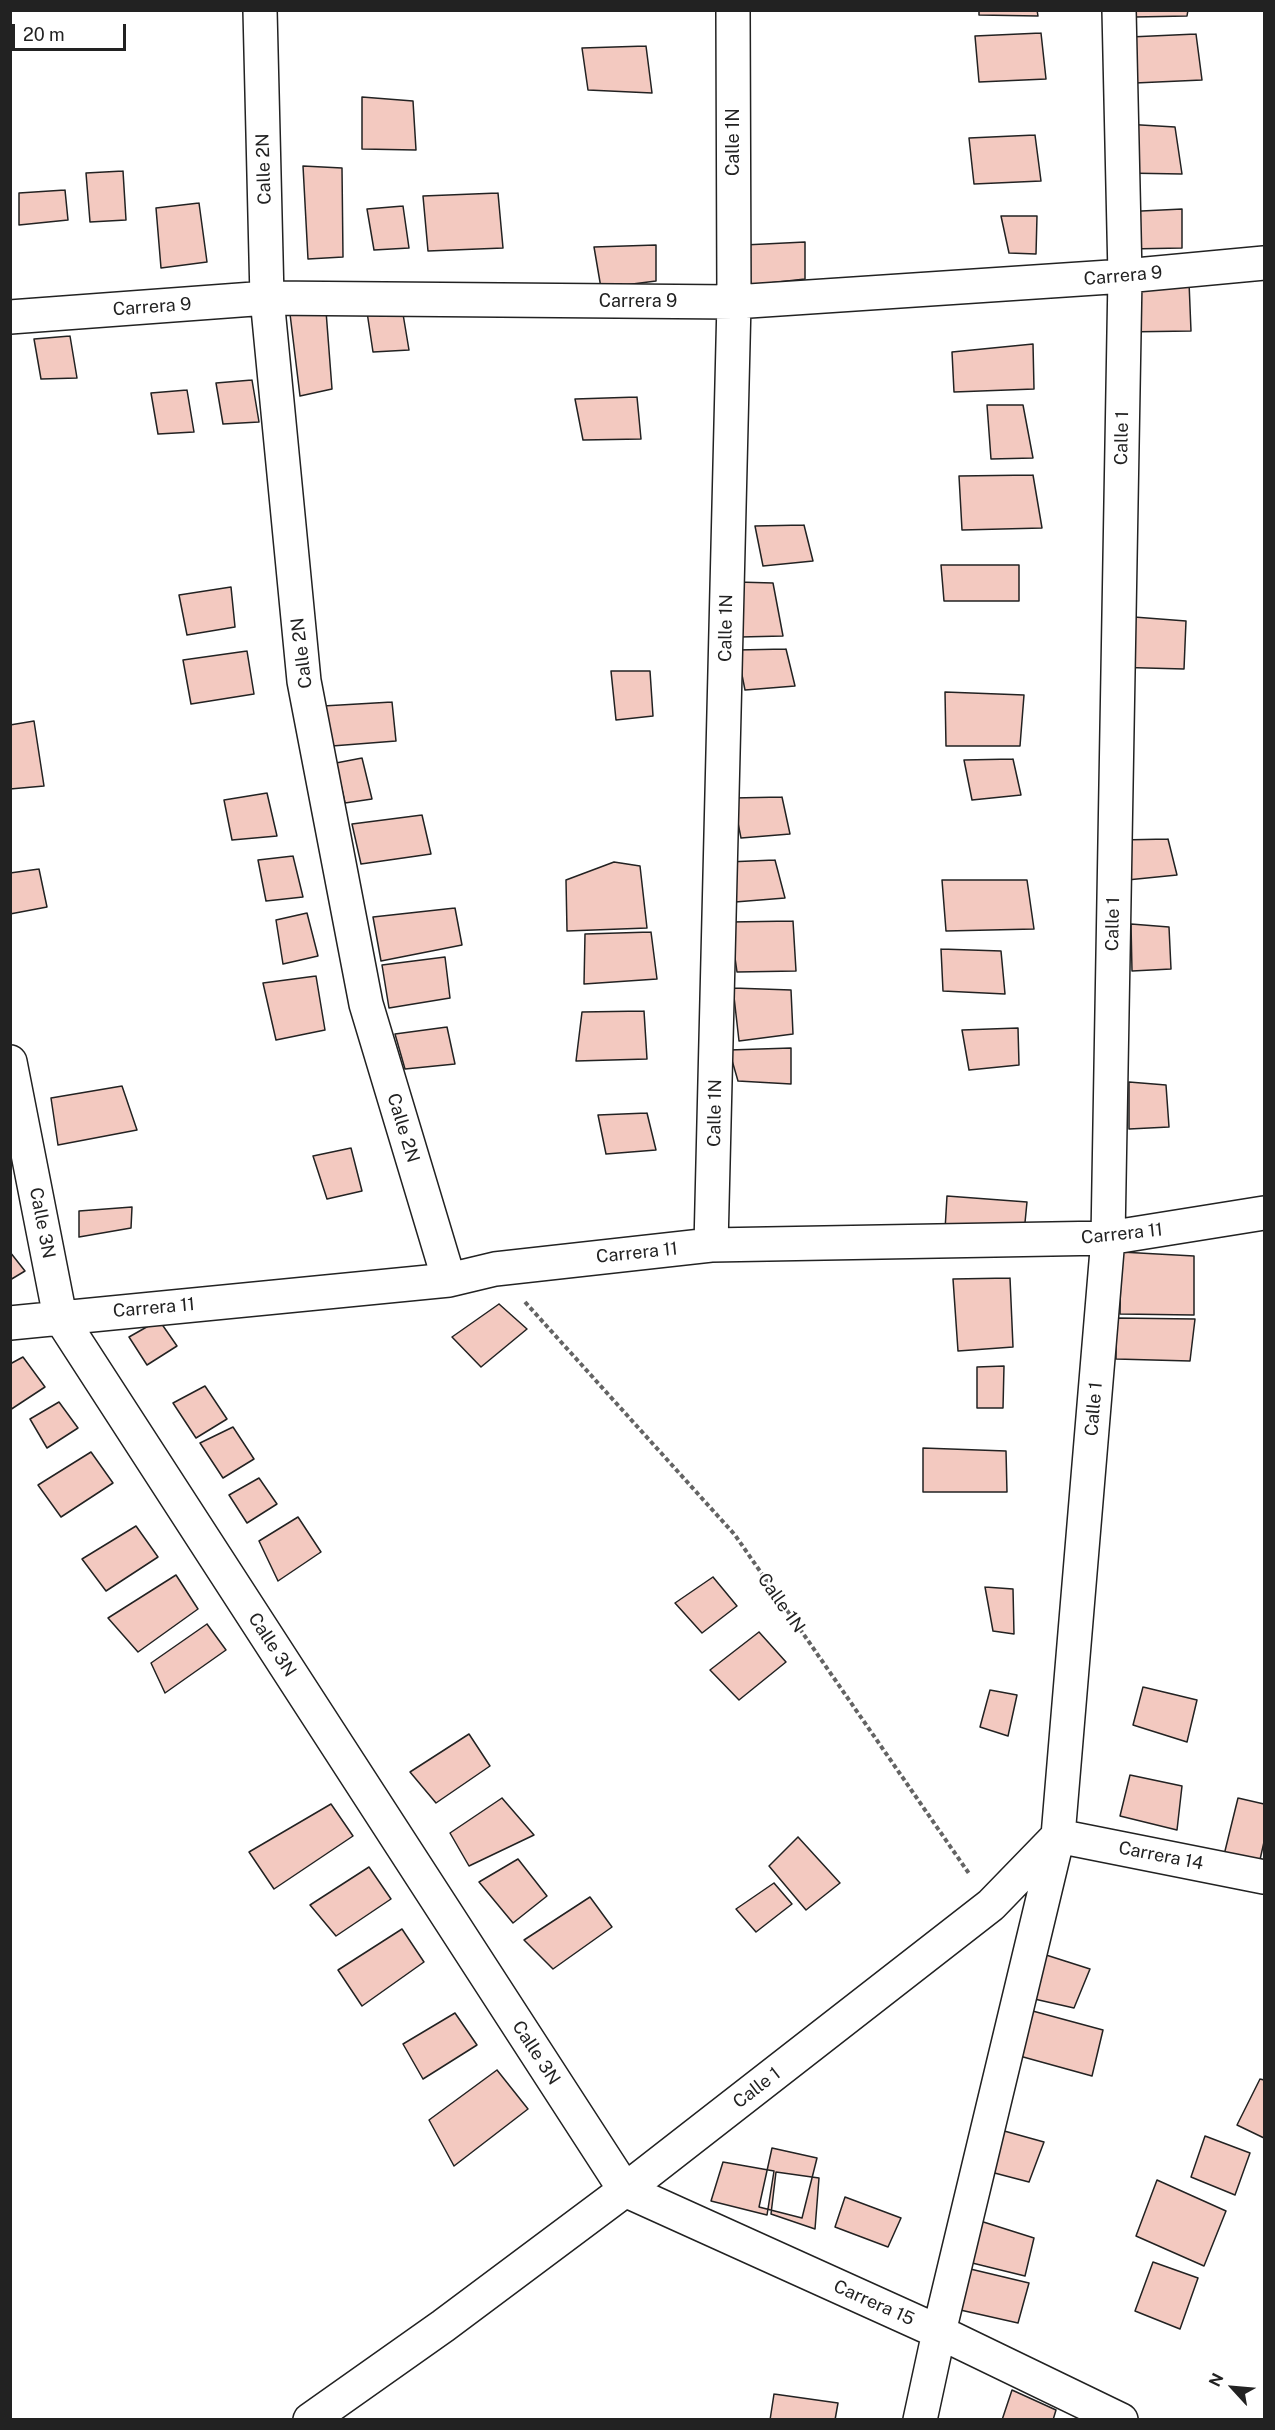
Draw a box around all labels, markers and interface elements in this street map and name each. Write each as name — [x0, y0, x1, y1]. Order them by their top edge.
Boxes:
scale bar — [15, 12, 129, 50]
text: 20 m — [23, 24, 65, 45]
street label: Calle 1N — [722, 108, 744, 176]
street label: Calle 2N — [252, 133, 276, 205]
street label: Carrera 9 — [1083, 262, 1163, 290]
street label: Carrera 9 — [599, 290, 677, 312]
street label: Carrera 9 — [112, 293, 192, 321]
street label: Calle 1 — [1111, 411, 1133, 465]
street label: Calle 1N — [715, 594, 737, 662]
street label: Calle 2N — [287, 616, 317, 690]
street label: Calle 1 — [1102, 897, 1124, 951]
street label: Calle 1N — [704, 1079, 726, 1147]
street label: Calle 2N — [382, 1091, 424, 1165]
street label: Calle 3N — [25, 1186, 59, 1260]
street label: Carrera 11 — [1080, 1219, 1164, 1249]
street label: Carrera 11 — [595, 1238, 679, 1268]
street label: Carrera 11 — [112, 1294, 196, 1322]
street label: Calle 1 — [1081, 1381, 1107, 1437]
street label: Calle 1N — [753, 1569, 809, 1637]
street label: Calle 3N — [243, 1609, 301, 1681]
street label: Carrera 14 — [1117, 1837, 1205, 1875]
street label: Calle 3N — [507, 2017, 565, 2089]
street label: Calle 1 — [729, 2063, 785, 2113]
street label: Carrera 15 — [830, 2276, 918, 2330]
north arrow — [1203, 2358, 1263, 2418]
text: N — [1205, 2370, 1228, 2390]

